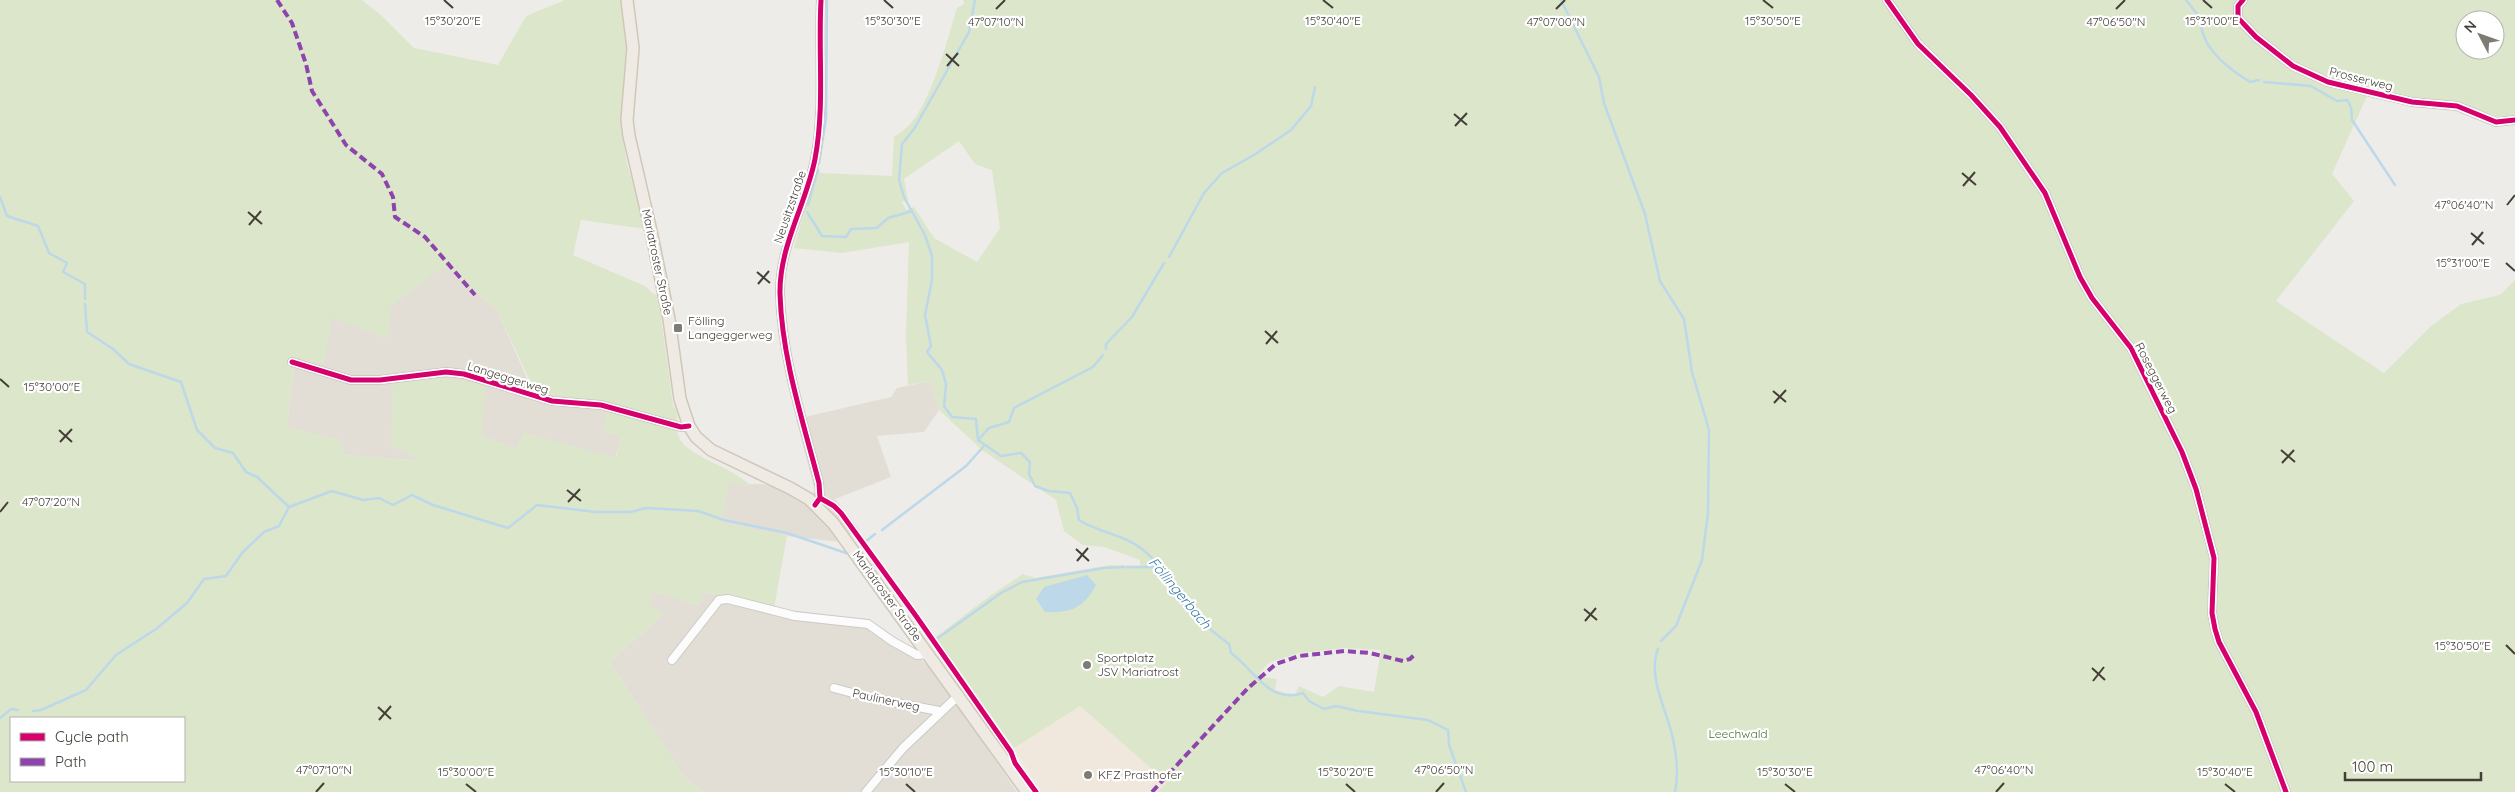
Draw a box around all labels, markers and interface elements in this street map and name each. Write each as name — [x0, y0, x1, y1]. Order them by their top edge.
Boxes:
north arrow — [2455, 10, 2505, 60]
text: 15°30'20"E — [425, 13, 481, 28]
text: 15°30'30"E — [865, 13, 921, 28]
text: 15°30'40"E — [1305, 13, 1361, 28]
text: 15°30'50"E — [1745, 13, 1801, 28]
text: 15°31'00"E — [2185, 13, 2239, 28]
text: 47°07'10"N — [968, 14, 1024, 29]
text: 47°07'00"N — [1527, 14, 1585, 29]
text: 47°06'50"N — [2086, 14, 2146, 29]
text: N — [2460, 17, 2480, 36]
street label: Prosserweg — [2328, 63, 2395, 94]
street label: Neusitzstraße — [770, 168, 809, 245]
text: 47°06'40"N — [2435, 197, 2493, 212]
street label: Mariatroster Straße — [639, 207, 676, 317]
text: 15°31'00"E — [2436, 255, 2490, 270]
place label: Fölling Langeggerweg — [688, 313, 773, 342]
marker: Fölling Langeggerweg — [672, 322, 684, 334]
street label: Roseggerweg — [2132, 340, 2181, 416]
street label: Langeggerweg — [466, 358, 551, 397]
text: 15°30'00"E — [24, 379, 80, 394]
text: 47°07'20"N — [22, 494, 80, 509]
street label: Mariatroster Straße — [850, 548, 925, 644]
water label: Föllingerbach — [1145, 554, 1216, 633]
text: 15°30'50"E — [2435, 638, 2491, 653]
place label: Sportplatz JSV Mariatrost — [1097, 650, 1179, 679]
marker: Sportplatz JSV Mariatrost — [1081, 659, 1093, 671]
street label: Paulinerweg — [851, 685, 921, 714]
legend — [10, 717, 185, 782]
park label: Leechwald — [1708, 726, 1768, 741]
text: Cycle path — [55, 727, 129, 746]
scale bar — [2345, 750, 2481, 782]
text: Path — [55, 752, 87, 771]
text: 100 m — [2352, 757, 2393, 776]
text: 47°07'10"N — [296, 762, 352, 777]
text: 47°06'50"N — [1414, 762, 1474, 777]
text: 47°06'40"N — [1975, 762, 2033, 777]
text: 15°30'00"E — [438, 764, 494, 779]
text: 15°30'10"E — [879, 764, 933, 779]
text: 15°30'20"E — [1318, 764, 1374, 779]
text: 15°30'30"E — [1757, 764, 1813, 779]
text: 15°30'40"E — [2197, 764, 2253, 779]
place label: KFZ Prasthofer — [1098, 767, 1182, 782]
marker: KFZ Prasthofer — [1082, 769, 1094, 781]

